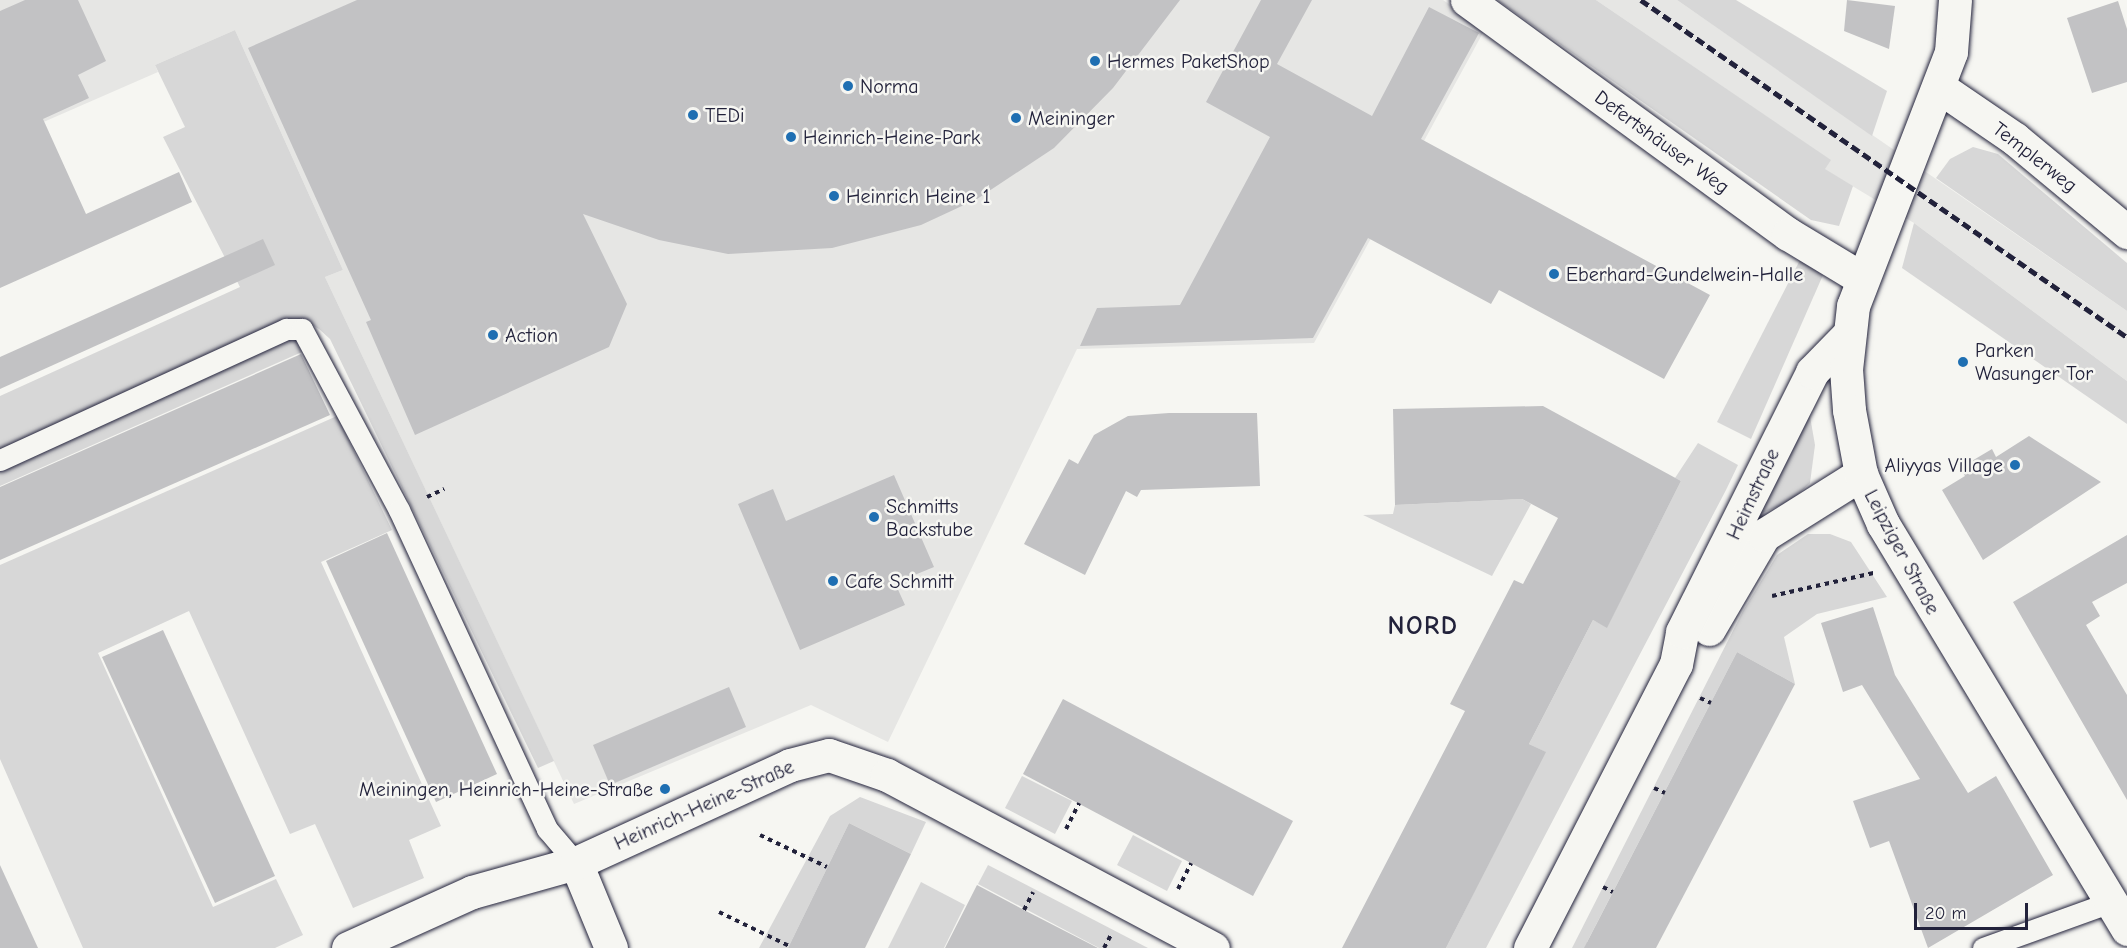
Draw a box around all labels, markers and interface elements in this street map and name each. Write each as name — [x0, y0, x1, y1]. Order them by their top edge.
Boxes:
place label: Hermes PaketShop — [1107, 49, 1270, 73]
marker: Hermes PaketShop — [1088, 54, 1102, 68]
place label: Norma — [860, 74, 919, 98]
marker: Norma — [841, 79, 855, 93]
street label: Defertshäuser Weg — [1590, 85, 1734, 199]
place label: TEDi — [705, 103, 745, 127]
place label: Meininger — [1028, 106, 1115, 130]
marker: TEDi — [686, 108, 700, 122]
marker: Meininger — [1009, 111, 1023, 125]
street label: Templerweg — [1988, 117, 2082, 197]
place label: Heinrich-Heine-Park — [803, 125, 980, 149]
marker: Heinrich-Heine-Park — [784, 130, 798, 144]
place label: Heinrich Heine 1 — [846, 184, 990, 208]
marker: Heinrich Heine 1 — [827, 189, 841, 203]
place label: Eberhard-Gundelwein-Halle — [1566, 262, 1803, 286]
marker: Eberhard-Gundelwein-Halle — [1547, 267, 1561, 281]
place label: Action — [505, 323, 558, 347]
marker: Action — [486, 328, 500, 342]
place label: Parken Wasunger Tor — [1975, 338, 2093, 385]
marker: Parken Wasunger Tor — [1956, 355, 1970, 369]
street label: Heimstraße — [1721, 445, 1785, 543]
place label: Aliyyas Village — [1885, 453, 2003, 477]
marker: Aliyyas Village — [2008, 458, 2022, 472]
street label: Leipziger Straße — [1859, 485, 1945, 619]
place label: Schmitts Backstube — [886, 494, 973, 541]
marker: Schmitts Backstube — [867, 510, 881, 524]
place label: Cafe Schmitt — [845, 569, 953, 593]
marker: Cafe Schmitt — [826, 574, 840, 588]
district label: NORD — [1388, 611, 1458, 643]
street label: Heinrich-Heine-Straße — [610, 755, 798, 855]
place label: Meiningen, Heinrich-Heine-Straße — [359, 777, 653, 801]
marker: Meiningen, Heinrich-Heine-Straße — [658, 782, 672, 796]
scale bar — [1917, 891, 2031, 929]
text: 20 m — [1925, 903, 1966, 924]

